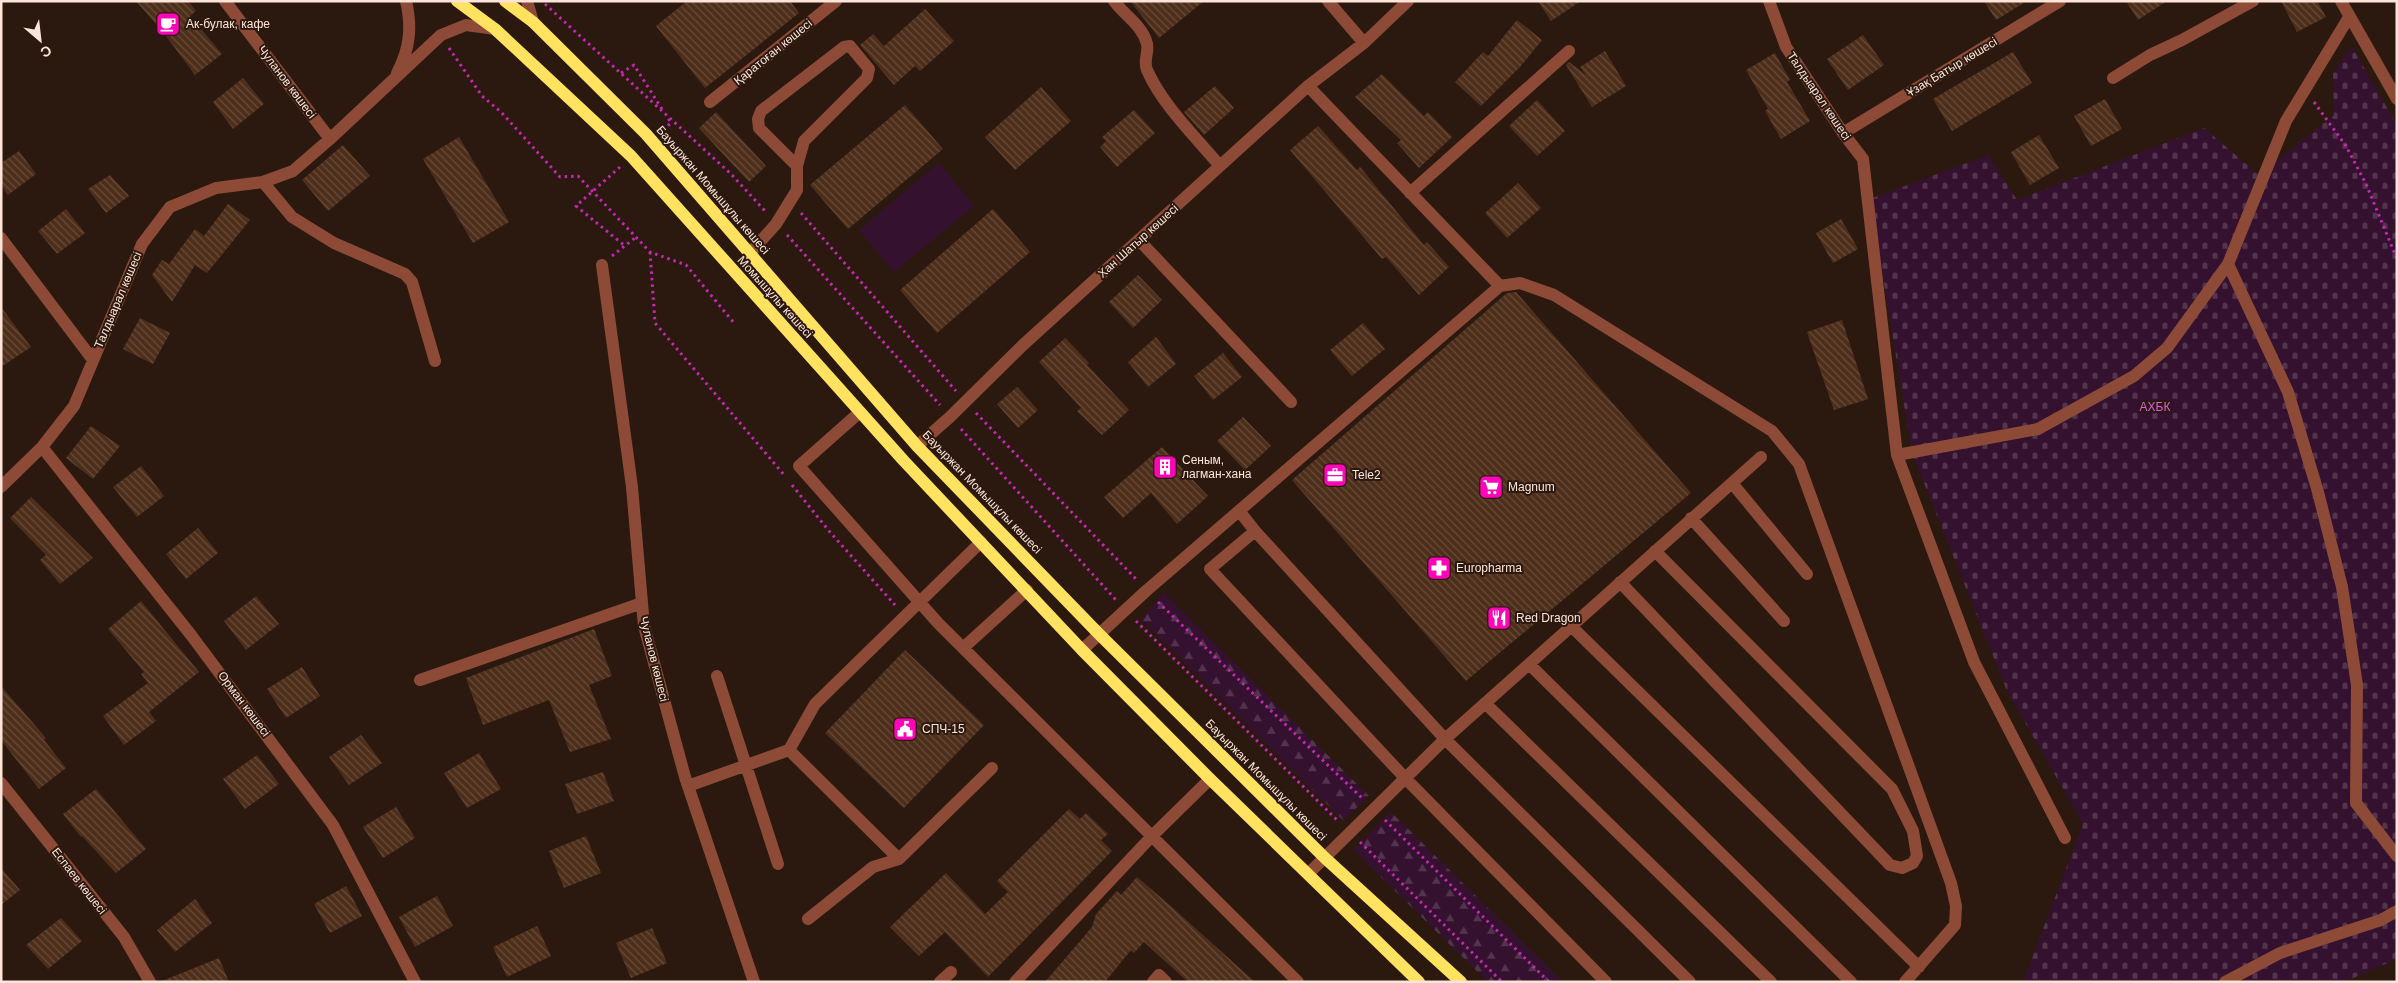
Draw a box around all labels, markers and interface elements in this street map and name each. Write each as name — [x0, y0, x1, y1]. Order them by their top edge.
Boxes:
cafe icon: Ак-булак, кафе — [155, 11, 181, 37]
north arrow — [15, 15, 65, 65]
street label: Қаратоған көшесі — [731, 16, 815, 88]
place label: Ак-булак, кафе — [186, 17, 270, 31]
street label: Ұзақ Батыр көшесі — [1904, 35, 2000, 99]
text: С — [38, 42, 54, 61]
street label: Чуланов көшесі — [255, 43, 319, 121]
street label: Талдыарал көшесі — [1784, 49, 1854, 143]
street label: Бауыржан Момышұлы көшесі — [653, 123, 773, 257]
street label: Хан Шатыр көшесі — [1095, 201, 1181, 281]
street label: Талдыарал көшесі — [91, 250, 145, 350]
street label: Момышұлы көшесі — [735, 253, 815, 341]
park label: АХБК — [2140, 400, 2170, 414]
street label: Бауыржан Момышұлы көшесі — [919, 428, 1045, 556]
place label: Сеным, лагман-хана — [1182, 453, 1252, 481]
building icon: Сеным, лагман-хана — [1152, 454, 1178, 480]
office icon: Tele2 — [1322, 462, 1348, 488]
place label: Tele2 — [1352, 468, 1381, 482]
supermarket icon: Magnum — [1478, 474, 1504, 500]
place label: Magnum — [1508, 480, 1555, 494]
pharmacy icon: Europharma — [1426, 555, 1452, 581]
place label: Europharma — [1456, 561, 1522, 575]
restaurant icon: Red Dragon — [1486, 605, 1512, 631]
place label: Red Dragon — [1516, 611, 1581, 625]
street label: Чуланов көшесі — [637, 615, 671, 703]
street label: Орман көшесі — [215, 669, 273, 739]
public building icon: СПЧ-15 — [892, 716, 918, 742]
street label: Бауыржан Момышұлы көшесі — [1203, 717, 1329, 843]
place label: СПЧ-15 — [922, 722, 965, 736]
street label: Еспаев көшесі — [49, 845, 109, 917]

